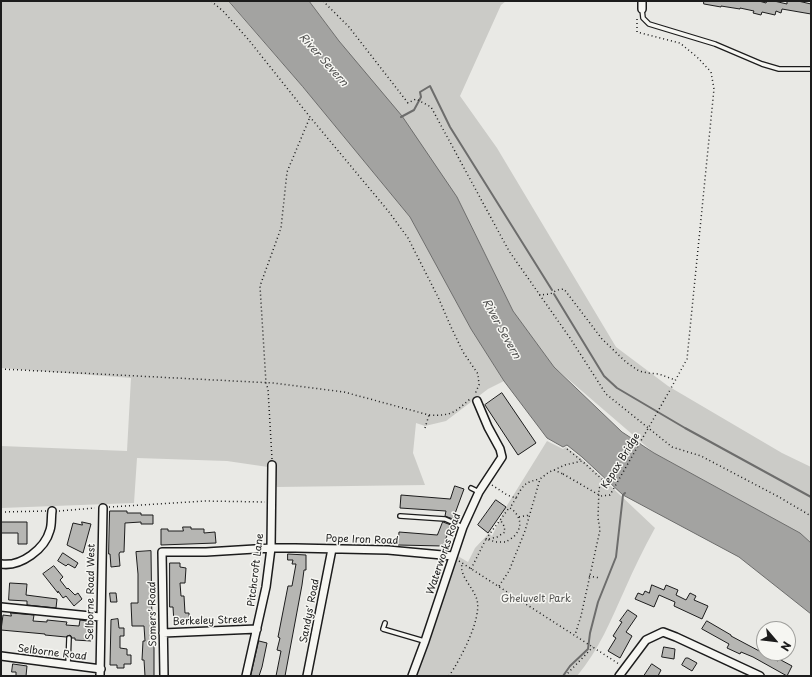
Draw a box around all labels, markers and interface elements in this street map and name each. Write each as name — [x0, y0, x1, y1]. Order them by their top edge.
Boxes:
water label: River Severn — [296, 31, 350, 89]
water label: River Severn — [479, 297, 523, 361]
street label: Kepax Bridge — [599, 431, 643, 491]
street label: Waterworks Road — [424, 512, 464, 596]
street label: Pitchcroft Lane — [246, 533, 266, 607]
street label: Pope Iron Road — [325, 533, 399, 547]
street label: Selborne Road West — [84, 544, 98, 640]
street label: Sandys' Road — [298, 578, 322, 644]
street label: Somers' Road — [146, 581, 160, 647]
park label: Gheluvelt Park — [501, 593, 571, 605]
street label: Berkeley Street — [173, 614, 247, 628]
north arrow — [756, 621, 796, 661]
text: N — [777, 639, 796, 654]
street label: Selborne Road — [17, 643, 87, 663]

